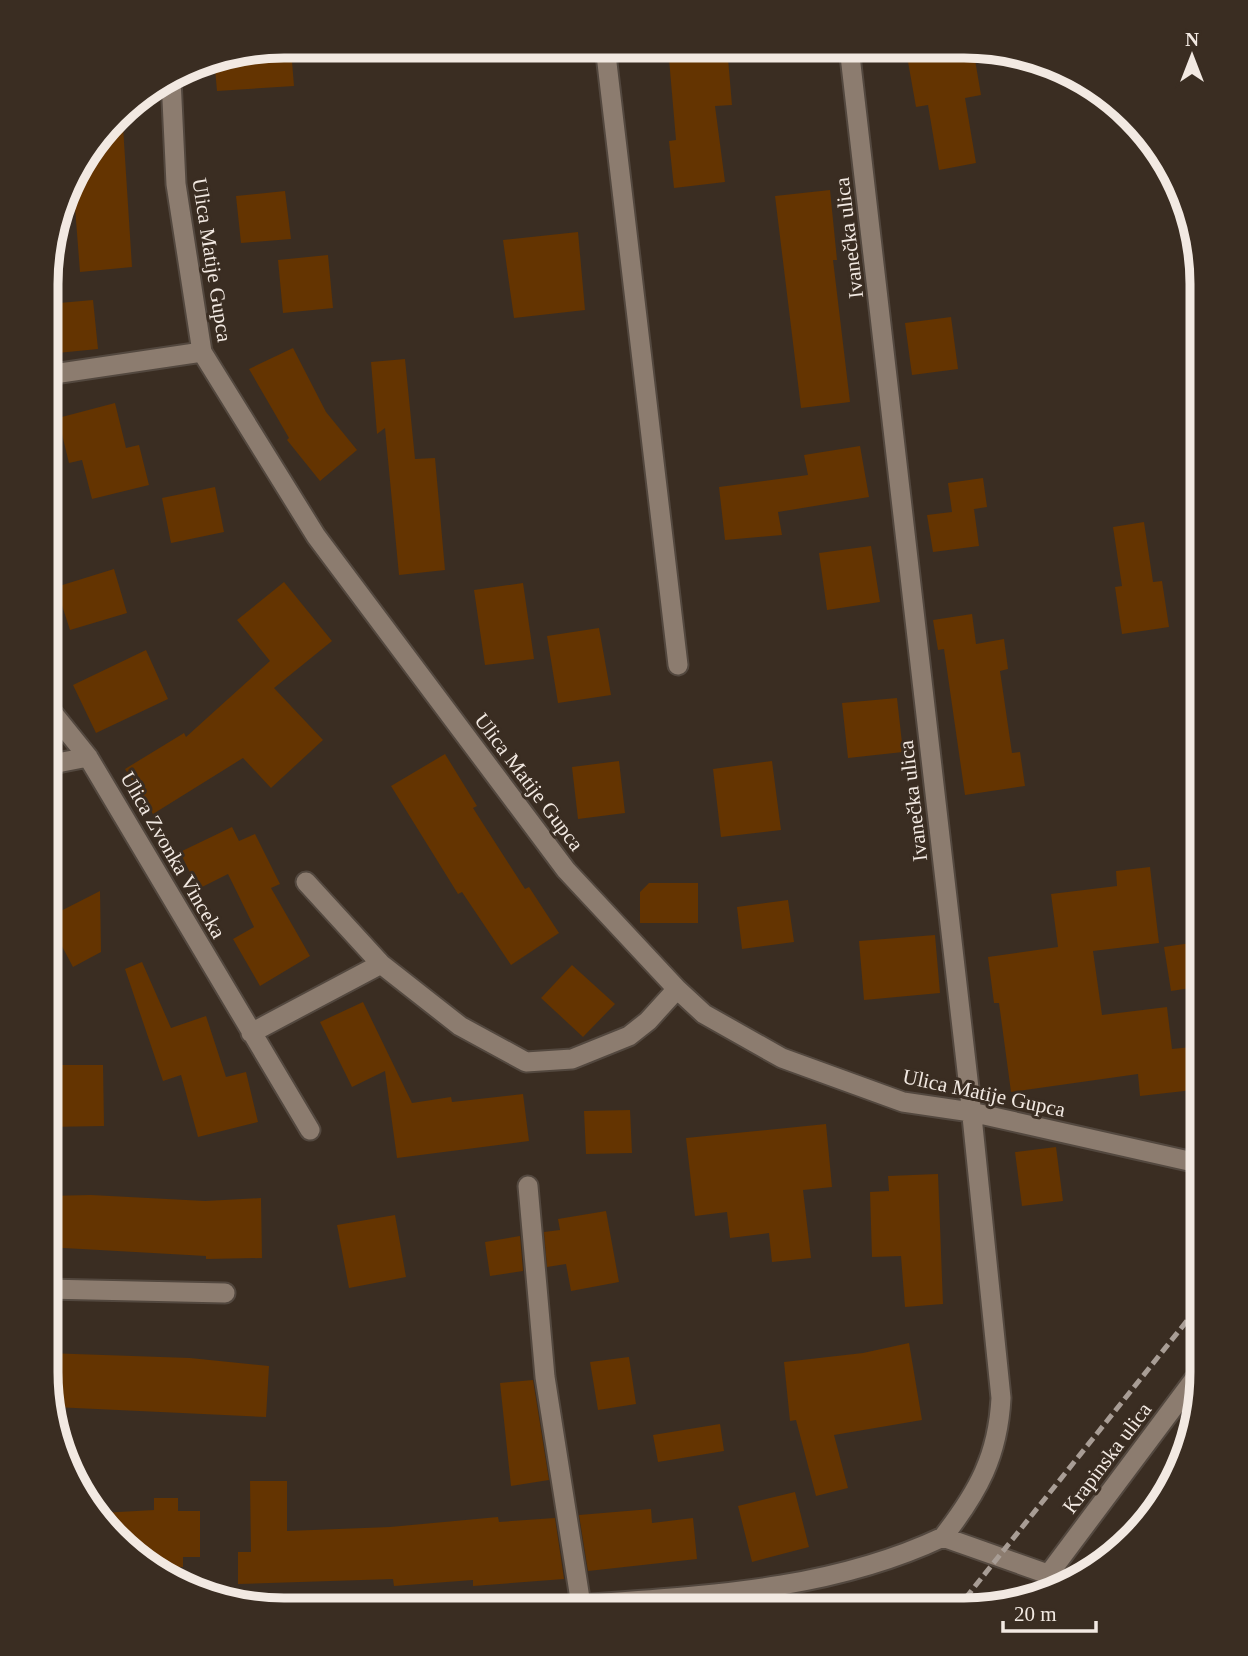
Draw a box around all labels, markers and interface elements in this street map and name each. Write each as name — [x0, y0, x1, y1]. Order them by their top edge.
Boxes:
north arrow — [1157, 21, 1227, 91]
text: N — [1185, 29, 1199, 50]
street label: Ivanečka ulica — [830, 175, 868, 300]
street label: Ulica Matije Gupca — [187, 176, 237, 344]
street label: Ulica Matije Gupca — [470, 709, 589, 856]
street label: Ivanečka ulica — [894, 738, 932, 863]
street label: Ulica Zvonka Vinceka — [115, 767, 231, 943]
street label: Ulica Matije Gupca — [901, 1064, 1068, 1122]
street label: Krapinska ulica — [1058, 1397, 1157, 1518]
scale bar — [1003, 1590, 1096, 1634]
text: 20 m — [1014, 1602, 1057, 1626]

